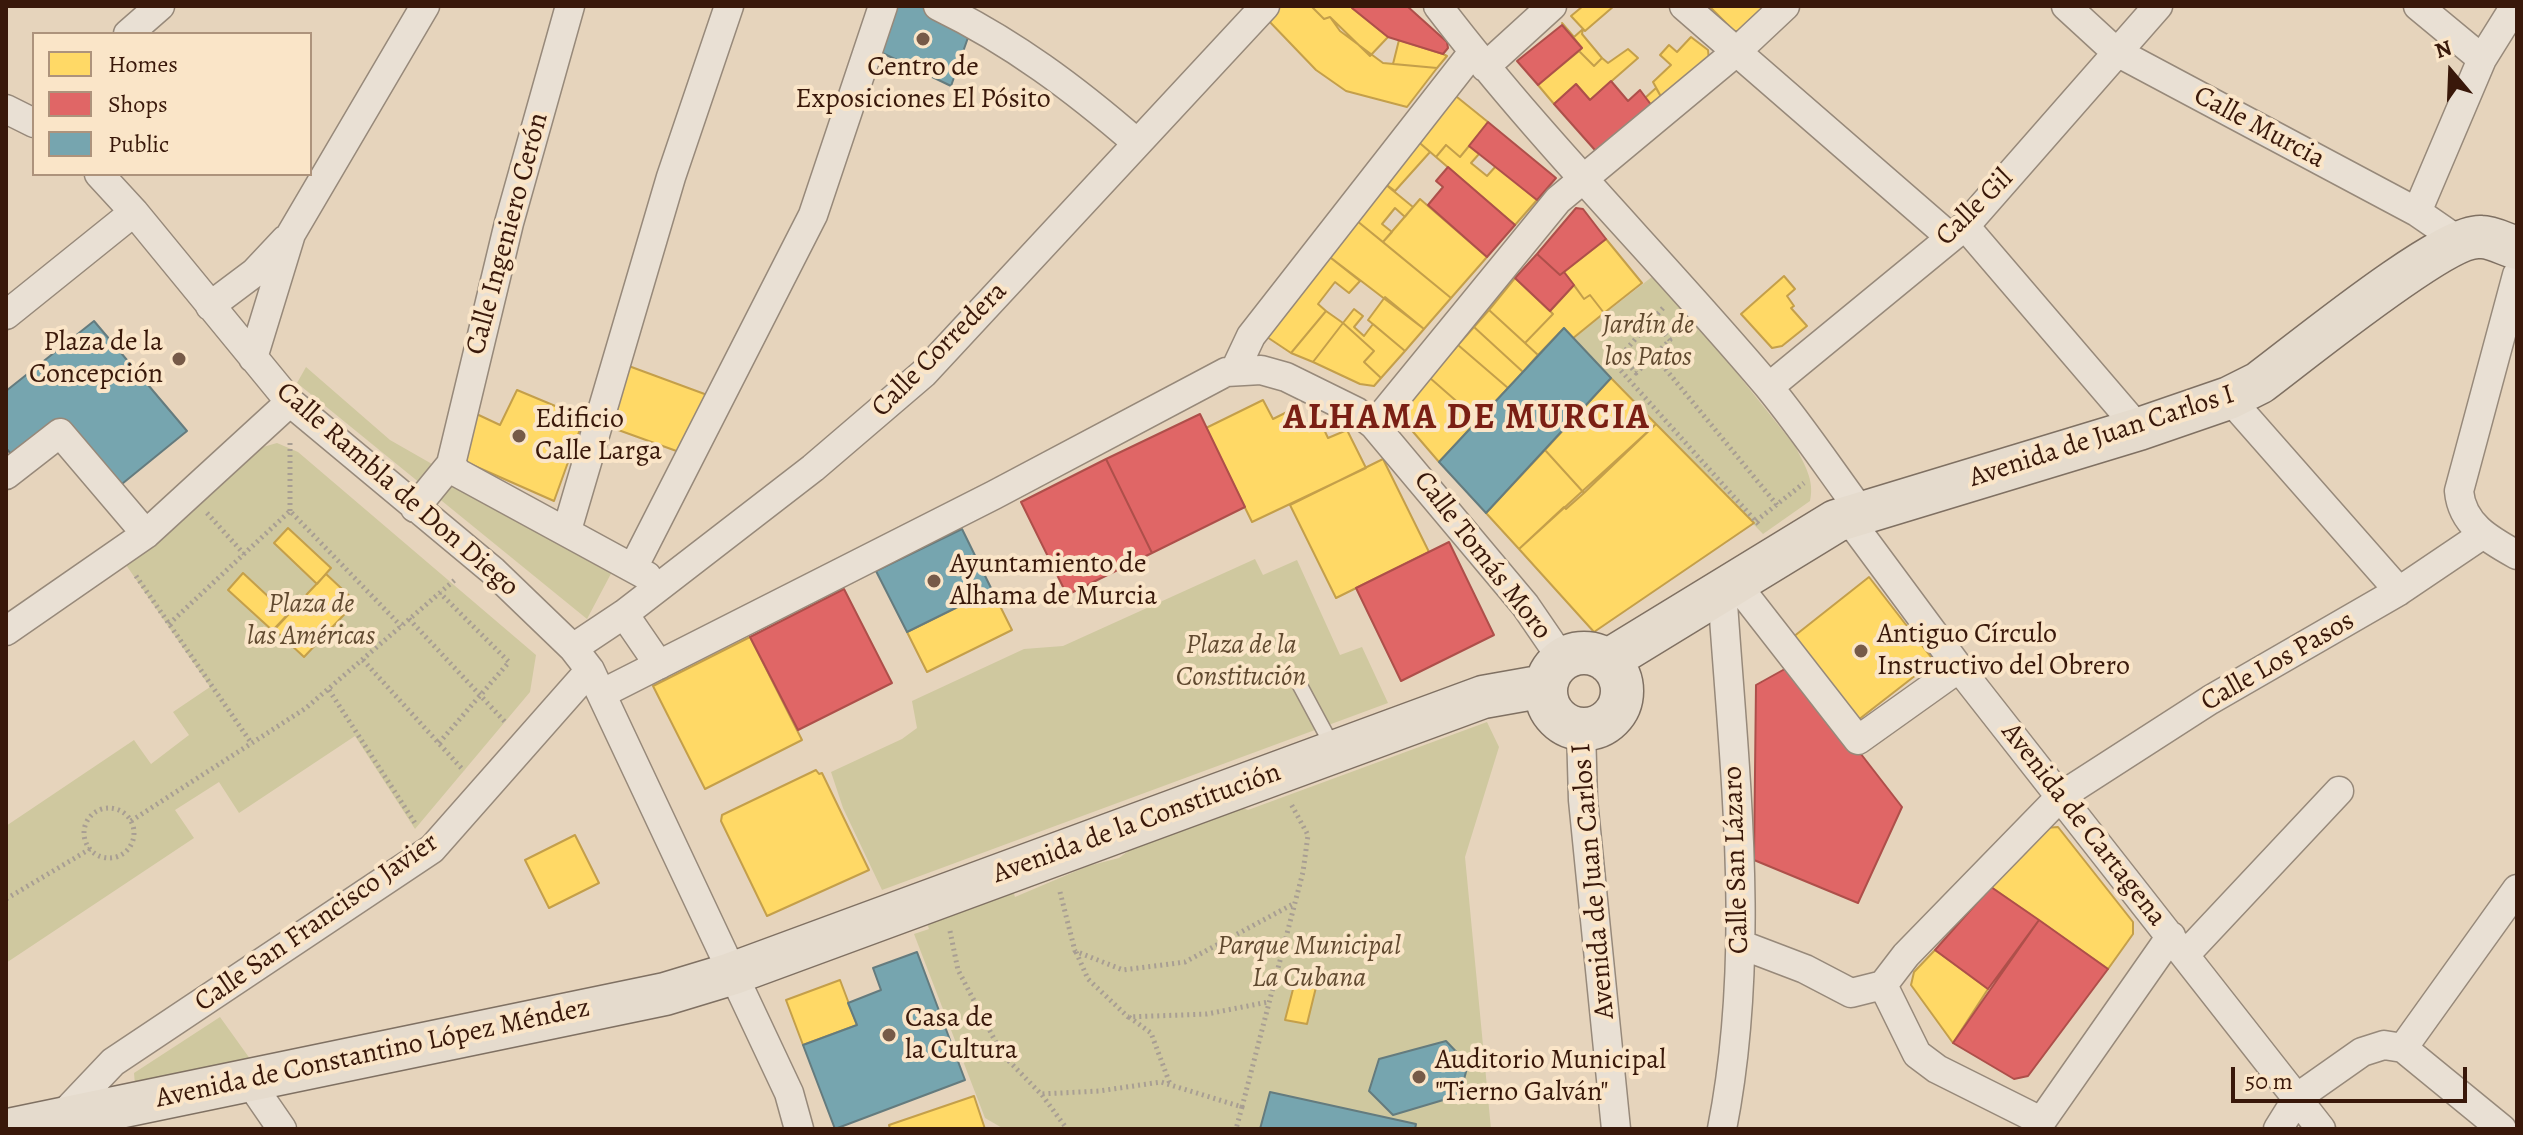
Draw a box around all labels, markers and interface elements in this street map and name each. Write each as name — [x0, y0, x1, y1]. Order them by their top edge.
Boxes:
marker: Centro de Exposiciones El Pósito — [914, 30, 932, 48]
legend — [32, 32, 312, 176]
north arrow — [2411, 32, 2491, 112]
text: N — [2431, 33, 2456, 66]
text: Homes — [108, 48, 178, 80]
place label: Centro de Exposiciones El Pósito — [795, 51, 1051, 117]
street label: Calle Murcia — [2188, 79, 2330, 177]
text: Shops — [108, 88, 168, 120]
street label: Calle Ingeniero Cerón — [460, 109, 556, 359]
text: Public — [108, 128, 169, 160]
street label: Calle Gil — [1929, 162, 2021, 254]
street label: Calle Corredera — [865, 275, 1015, 425]
park label: Jardín de los Patos — [1602, 309, 1694, 375]
place label: Plaza de la Concepción — [29, 326, 163, 392]
marker: Plaza de la Concepción — [170, 350, 188, 368]
street label: Calle Rambla de Don Diego — [269, 376, 525, 604]
street label: Avenida de Juan Carlos I — [1965, 378, 2239, 496]
district label: ALHAMA DE MURCIA — [1283, 397, 1651, 441]
place label: Edificio Calle Larga — [535, 403, 662, 469]
marker: Edificio Calle Larga — [510, 427, 528, 445]
street label: Calle Tomás Moro — [1406, 465, 1558, 647]
place label: Ayuntamiento de Alhama de Murcia — [950, 548, 1157, 614]
marker: Ayuntamiento de Alhama de Murcia — [925, 572, 943, 590]
park label: Plaza de las Américas — [247, 588, 375, 654]
street label: Calle Los Pasos — [2195, 605, 2361, 719]
place label: Antiguo Círculo Instructivo del Obrero — [1877, 618, 2130, 684]
park label: Plaza de la Constitución — [1176, 629, 1306, 695]
marker: Antiguo Círculo Instructivo del Obrero — [1852, 642, 1870, 660]
street label: Avenida de Cartagena — [1993, 717, 2173, 933]
street label: Avenida de Juan Carlos I — [1565, 742, 1623, 1020]
street label: Avenida de la Constitución — [988, 756, 1286, 892]
street label: Calle San Lázaro — [1717, 765, 1757, 955]
street label: Calle San Francisco Javier — [189, 826, 445, 1020]
park label: Parque Municipal La Cubana — [1217, 930, 1401, 996]
street label: Avenida de Constantino López Méndez — [153, 992, 593, 1116]
place label: Casa de la Cultura — [905, 1002, 1018, 1068]
marker: Casa de la Cultura — [880, 1026, 898, 1044]
place label: Auditorio Municipal "Tierno Galván" — [1435, 1044, 1666, 1110]
scale bar — [2235, 1051, 2471, 1101]
text: 50 m — [2245, 1065, 2293, 1097]
marker: Auditorio Municipal "Tierno Galván" — [1410, 1068, 1428, 1086]

